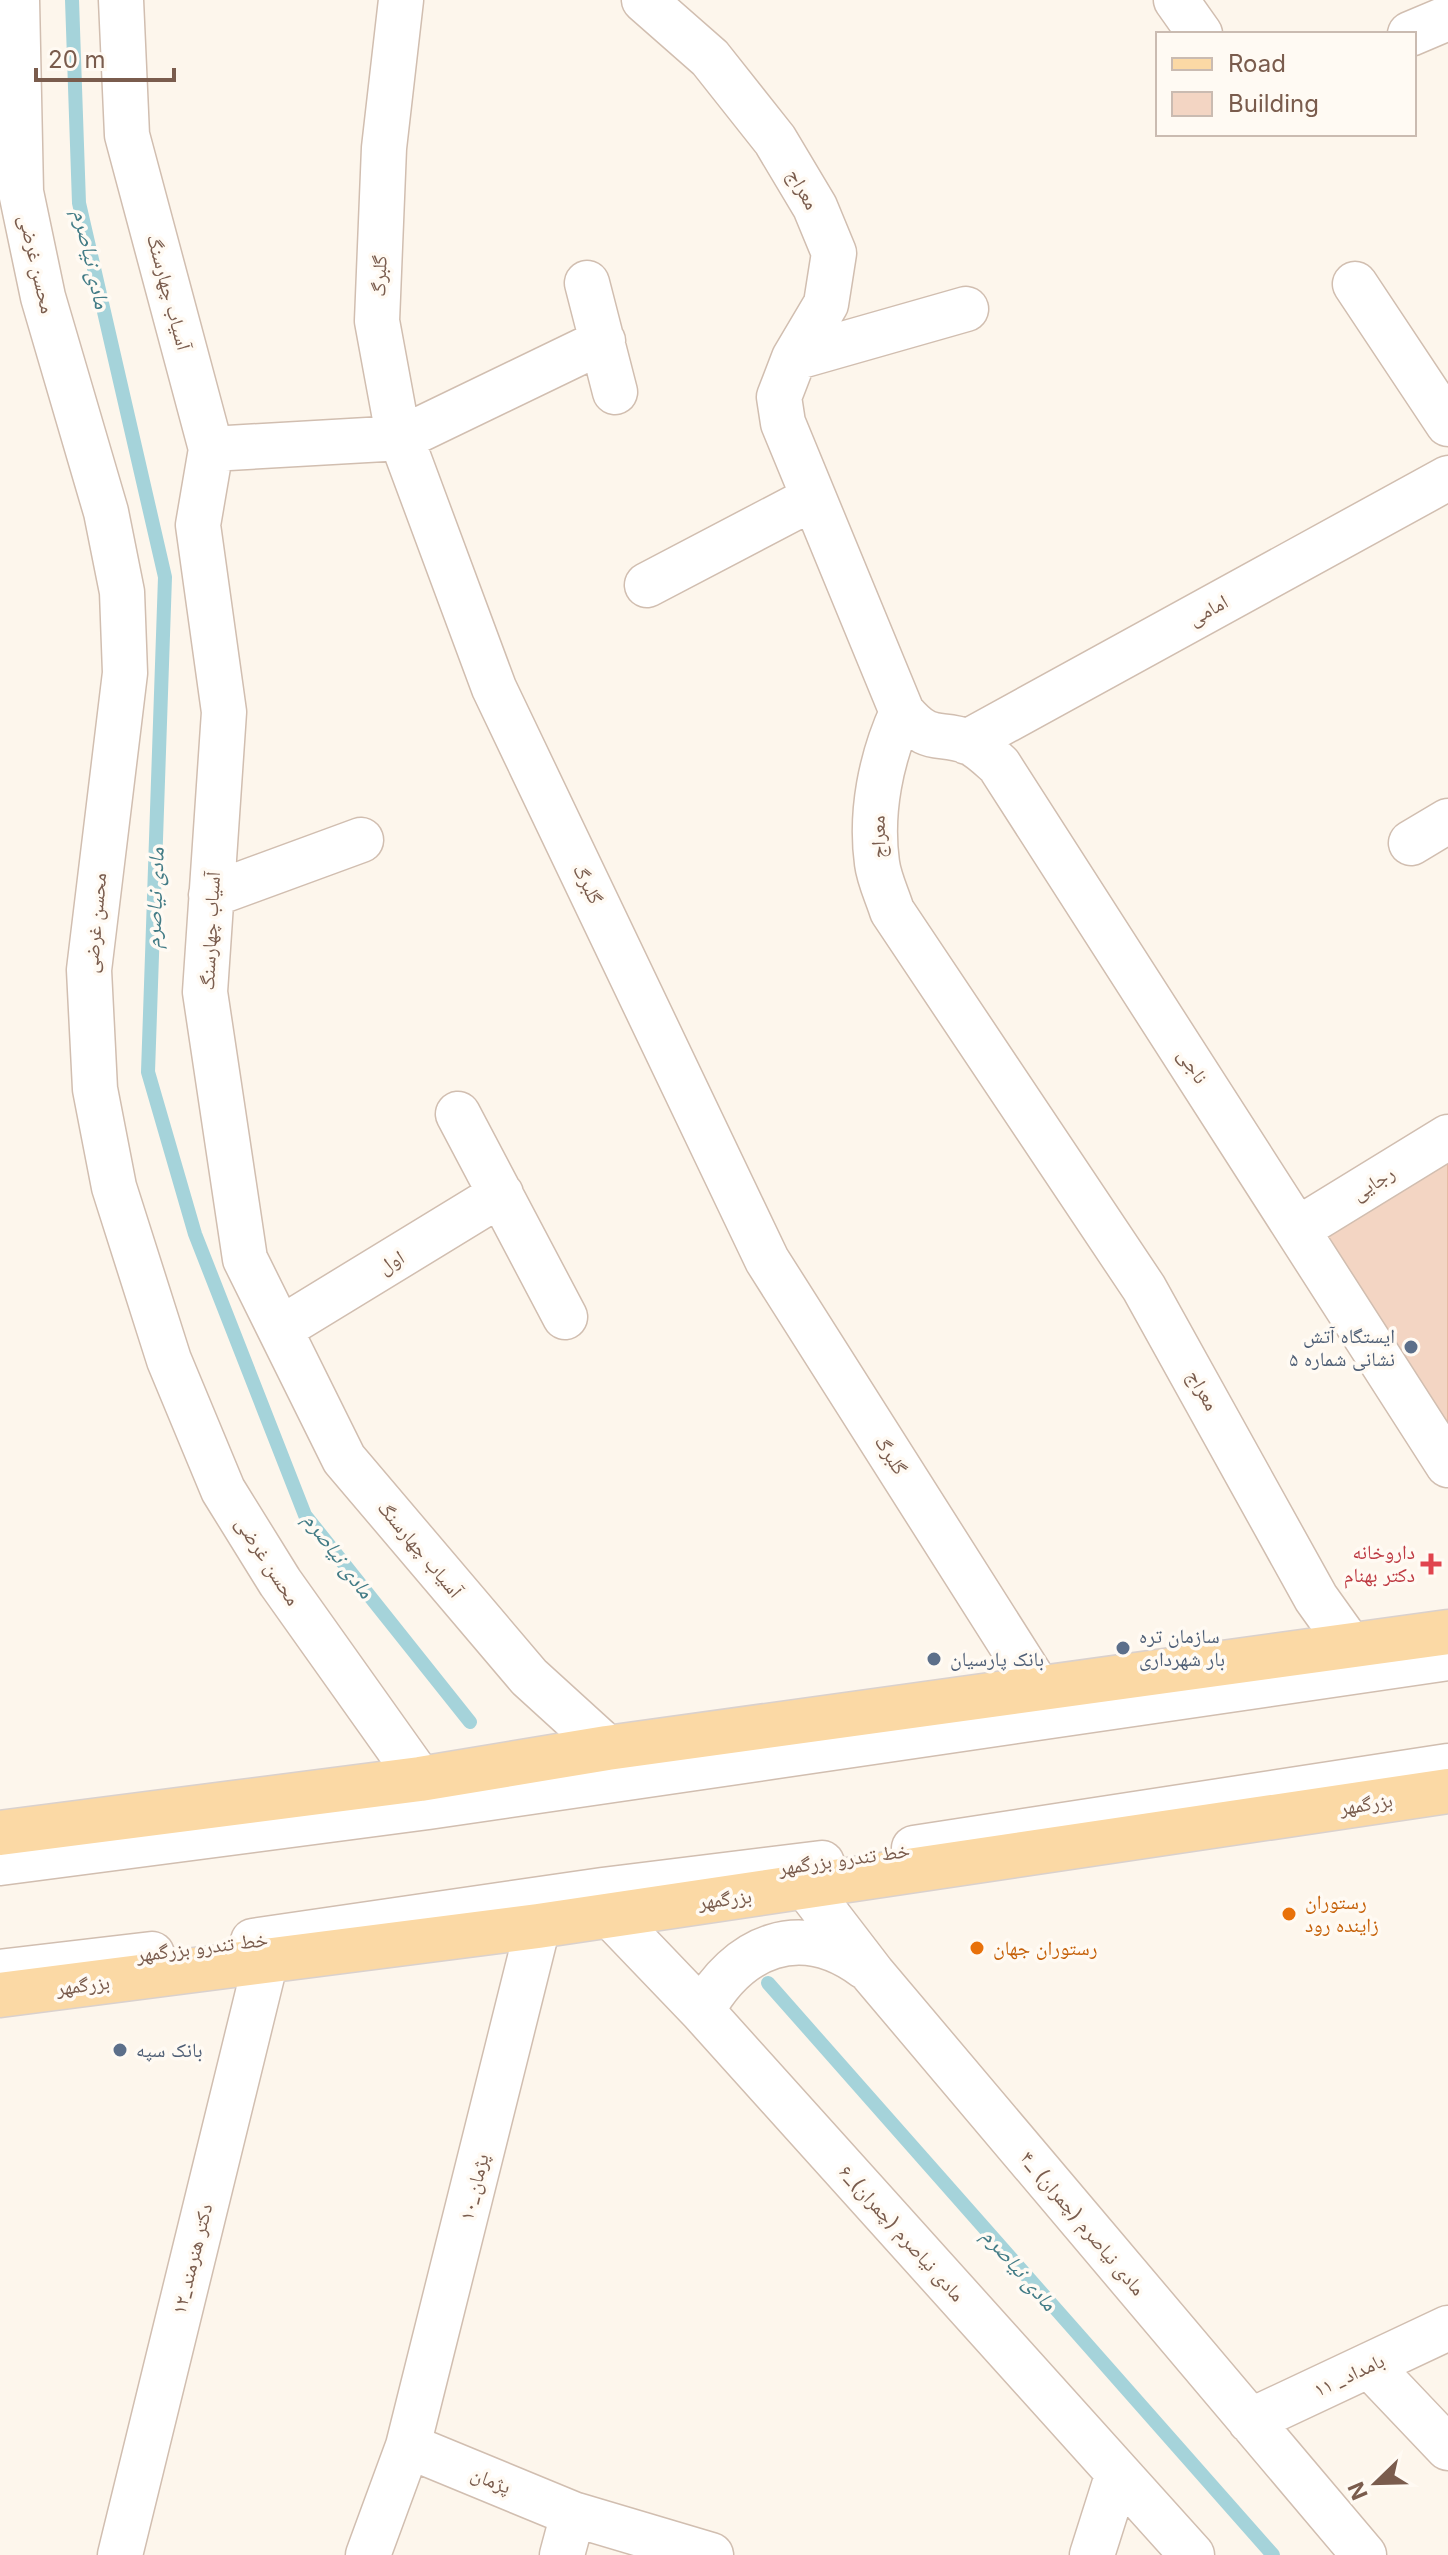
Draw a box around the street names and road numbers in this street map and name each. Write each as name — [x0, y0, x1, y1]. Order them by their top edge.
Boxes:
street label: معراج — [781, 164, 824, 214]
street label: محسن غرضی — [14, 212, 60, 316]
street label: آسیاب چهارسنگ — [142, 231, 196, 353]
street label: گلبرگ — [366, 255, 392, 297]
street label: امامی — [1184, 589, 1232, 631]
street label: معراج — [866, 815, 891, 859]
street label: گلبرگ — [568, 860, 608, 908]
street label: آسیاب چهارسنگ — [195, 870, 225, 991]
street label: محسن غرضی — [79, 872, 111, 974]
street label: ناجی — [1173, 1044, 1213, 1088]
street label: رجایی — [1347, 1161, 1399, 1205]
street label: اول — [374, 1245, 408, 1279]
street label: معراج — [1181, 1365, 1224, 1415]
street label: گلبرگ — [870, 1431, 912, 1479]
street label: آسیاب چهارسنگ — [373, 1496, 468, 1603]
street label: محسن غرضی — [231, 1512, 305, 1610]
street label: بزرگمهر — [1337, 1788, 1394, 1820]
street label: خط تندرو بزرگمهر — [776, 1838, 911, 1880]
street label: بزرگمهر — [696, 1884, 753, 1914]
street label: خط تندرو بزرگمهر — [134, 1927, 269, 1967]
street label: بزرگمهر — [54, 1970, 111, 2000]
street label: ۴_ مادی نیاصرم (چمران) — [1016, 2146, 1150, 2300]
street label: ۱۰_پژمان — [454, 2151, 494, 2223]
street label: ۶_مادی نیاصرم (چمران) — [833, 2160, 970, 2308]
street label: ۱۲_دکتر هنرمند — [167, 2201, 217, 2317]
street label: ۱۱ _بامداد — [1310, 2348, 1388, 2402]
street label: پژمان — [468, 2461, 515, 2499]

